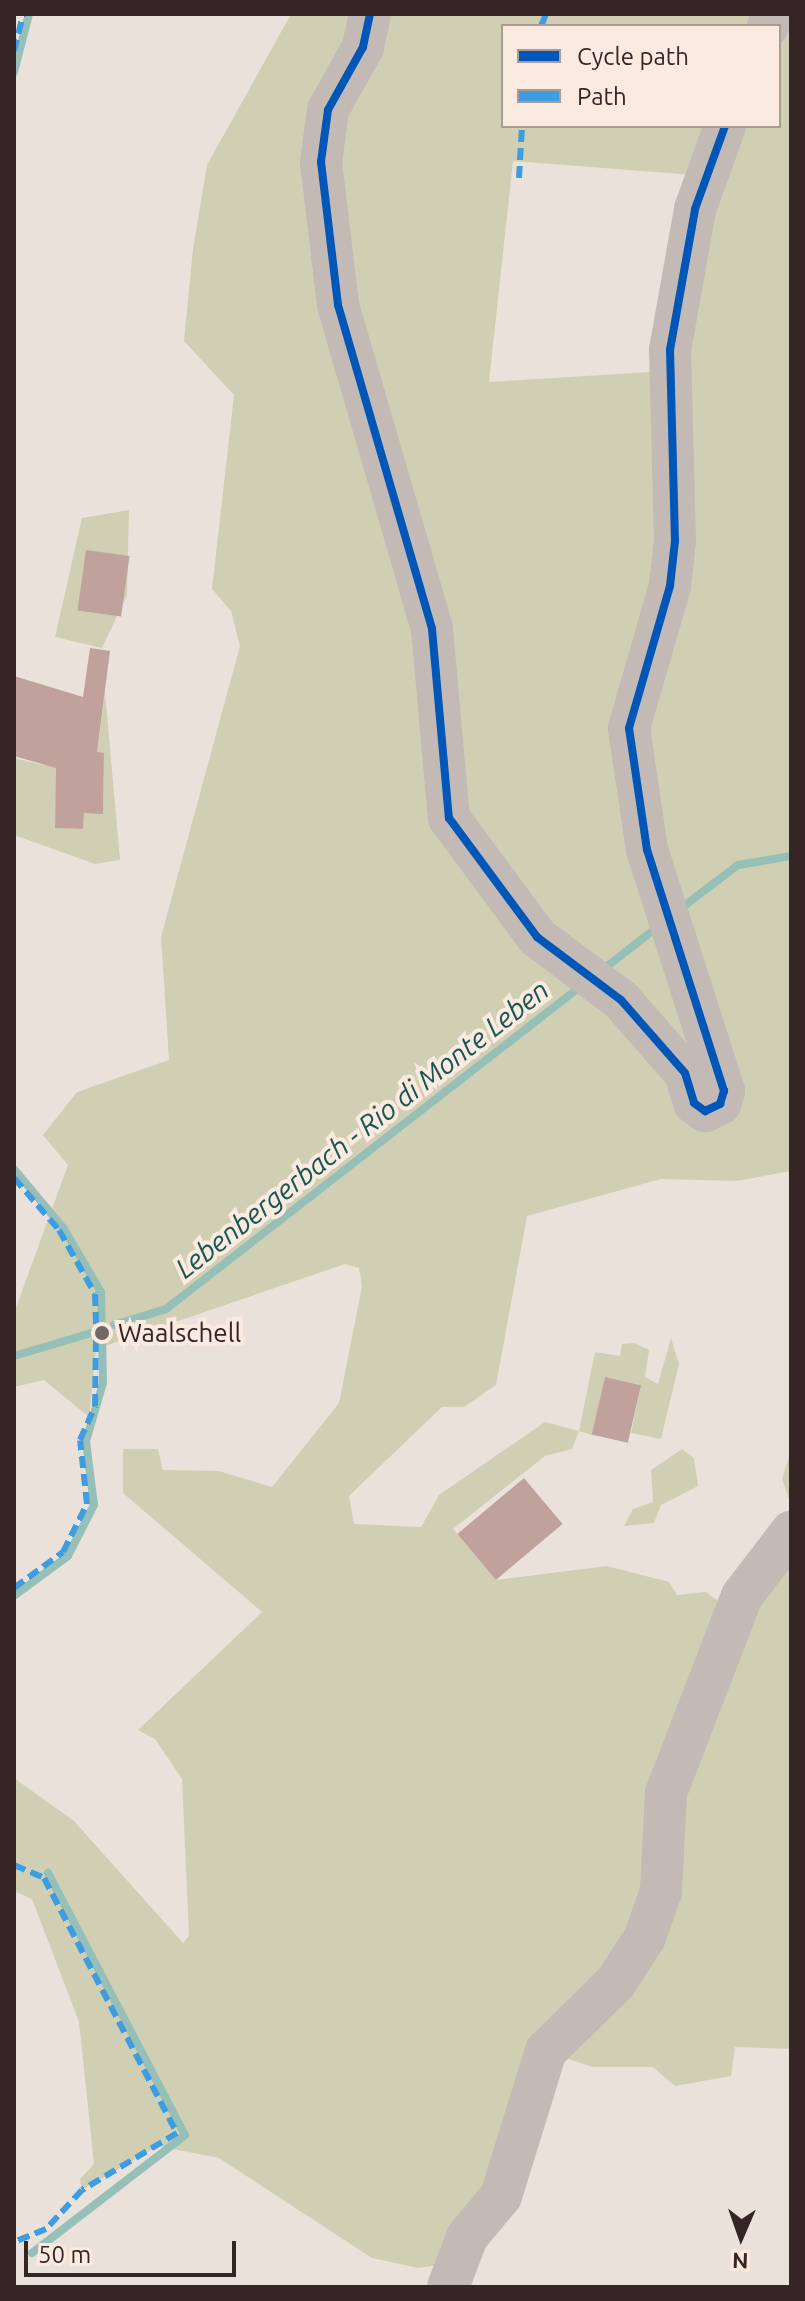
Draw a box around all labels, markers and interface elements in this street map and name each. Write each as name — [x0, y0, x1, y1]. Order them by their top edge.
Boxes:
legend — [501, 24, 781, 128]
text: Cycle path — [577, 43, 689, 70]
text: Path — [577, 83, 627, 110]
water label: Lebenbergerbach - Rio di Monte Leben — [169, 973, 555, 1285]
place label: Waalschell — [118, 1317, 241, 1349]
marker: Waalschell — [93, 1324, 111, 1342]
north arrow — [701, 2197, 781, 2277]
scale bar — [28, 2225, 240, 2275]
text: 50 m — [38, 2241, 91, 2268]
text: N — [732, 2249, 749, 2274]

